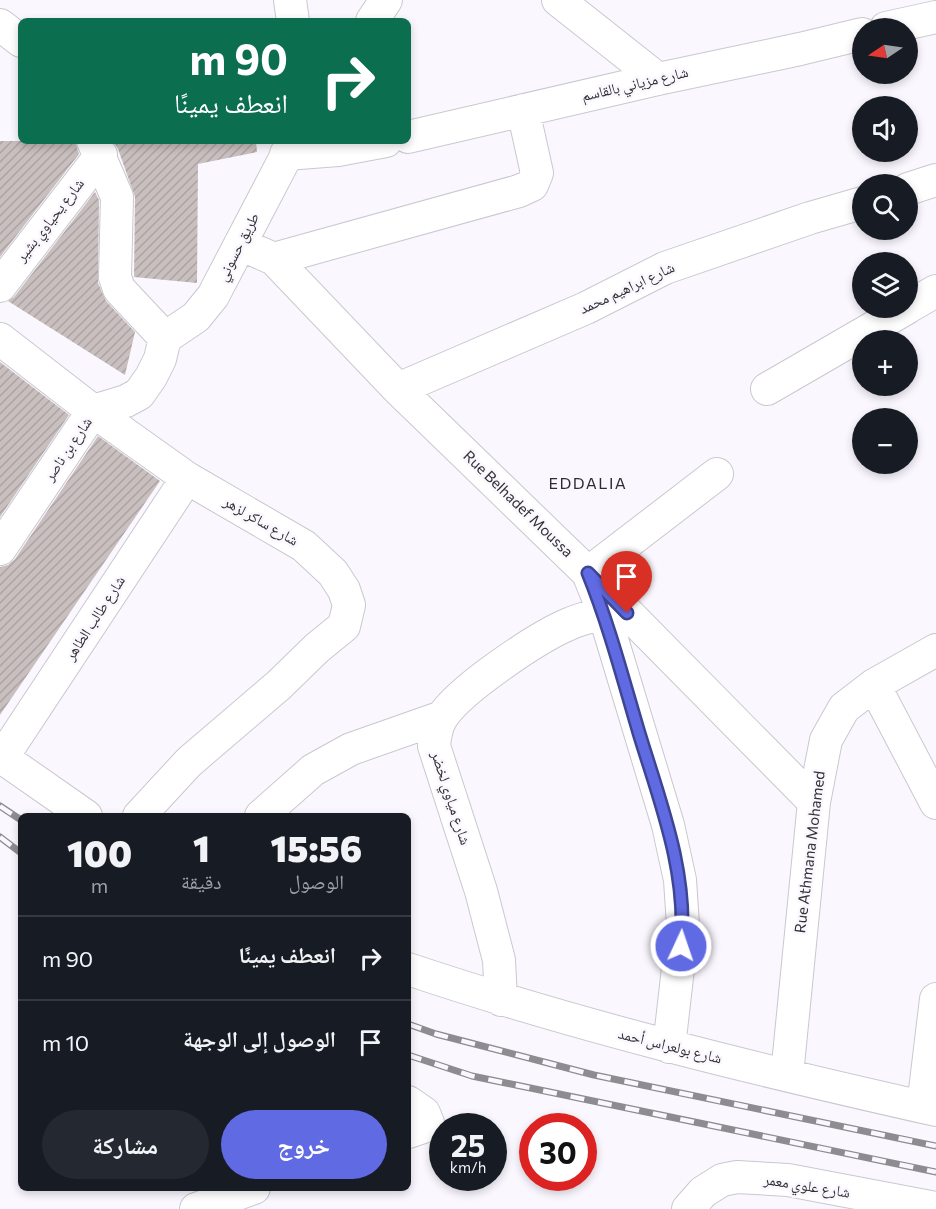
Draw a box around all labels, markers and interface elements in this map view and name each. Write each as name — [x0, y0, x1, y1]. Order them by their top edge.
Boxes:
north arrow — [852, 18, 918, 84]
map controls — [852, 18, 918, 474]
text: 90 m — [189, 32, 288, 84]
icon: right — [309, 42, 387, 120]
street label: شارع مزياني بالقاسم — [580, 62, 691, 108]
text: انعطف يمينًا — [174, 86, 288, 119]
button: sound — [852, 96, 918, 162]
street label: شارع يحياوي بشير — [11, 174, 90, 268]
button: search — [852, 174, 918, 240]
street label: طريق حسوني — [212, 209, 265, 286]
button: layers — [852, 252, 918, 318]
street label: شارع ابراهيم محمد — [576, 257, 678, 319]
button: + — [852, 330, 918, 396]
button: − — [852, 408, 918, 474]
street label: شارع بن ناصر — [39, 413, 97, 486]
street label: Rue Belhadef Moussa — [460, 446, 577, 560]
district label: EDDALIA — [549, 473, 627, 492]
street label: شارع ساكر لزهر — [219, 491, 302, 551]
pin — [601, 551, 652, 613]
icon: arrive — [610, 560, 643, 593]
street label: شارع طالب الطاهر — [60, 572, 130, 665]
street label: شارع مياوي لخضر — [424, 748, 476, 848]
street label: Rue Athmana Mohamed — [790, 770, 828, 934]
text: 1 — [193, 825, 210, 869]
text: 15:56 — [271, 825, 362, 869]
text: 100 — [67, 830, 132, 874]
text: دقيقة — [181, 869, 222, 893]
text: الوصول — [289, 869, 344, 893]
text: m — [91, 873, 108, 897]
position arrow — [649, 914, 713, 978]
text: انعطف يمينًا — [238, 941, 336, 968]
icon: right — [354, 942, 387, 975]
text: 90 m — [42, 945, 93, 972]
street label: شارع بولعراس أحمد — [616, 1023, 724, 1069]
text: الوصول إلى الوجهة — [183, 1025, 336, 1052]
icon: arrive — [354, 1026, 387, 1059]
text: 10 m — [42, 1029, 89, 1056]
button: مشاركة — [42, 1110, 209, 1179]
button: خروج — [221, 1110, 387, 1179]
speed limit sign: 30 — [519, 1113, 597, 1191]
text: 25 — [451, 1126, 485, 1163]
text: km/h — [450, 1158, 486, 1176]
street label: شارع علوي معمر — [761, 1169, 852, 1204]

